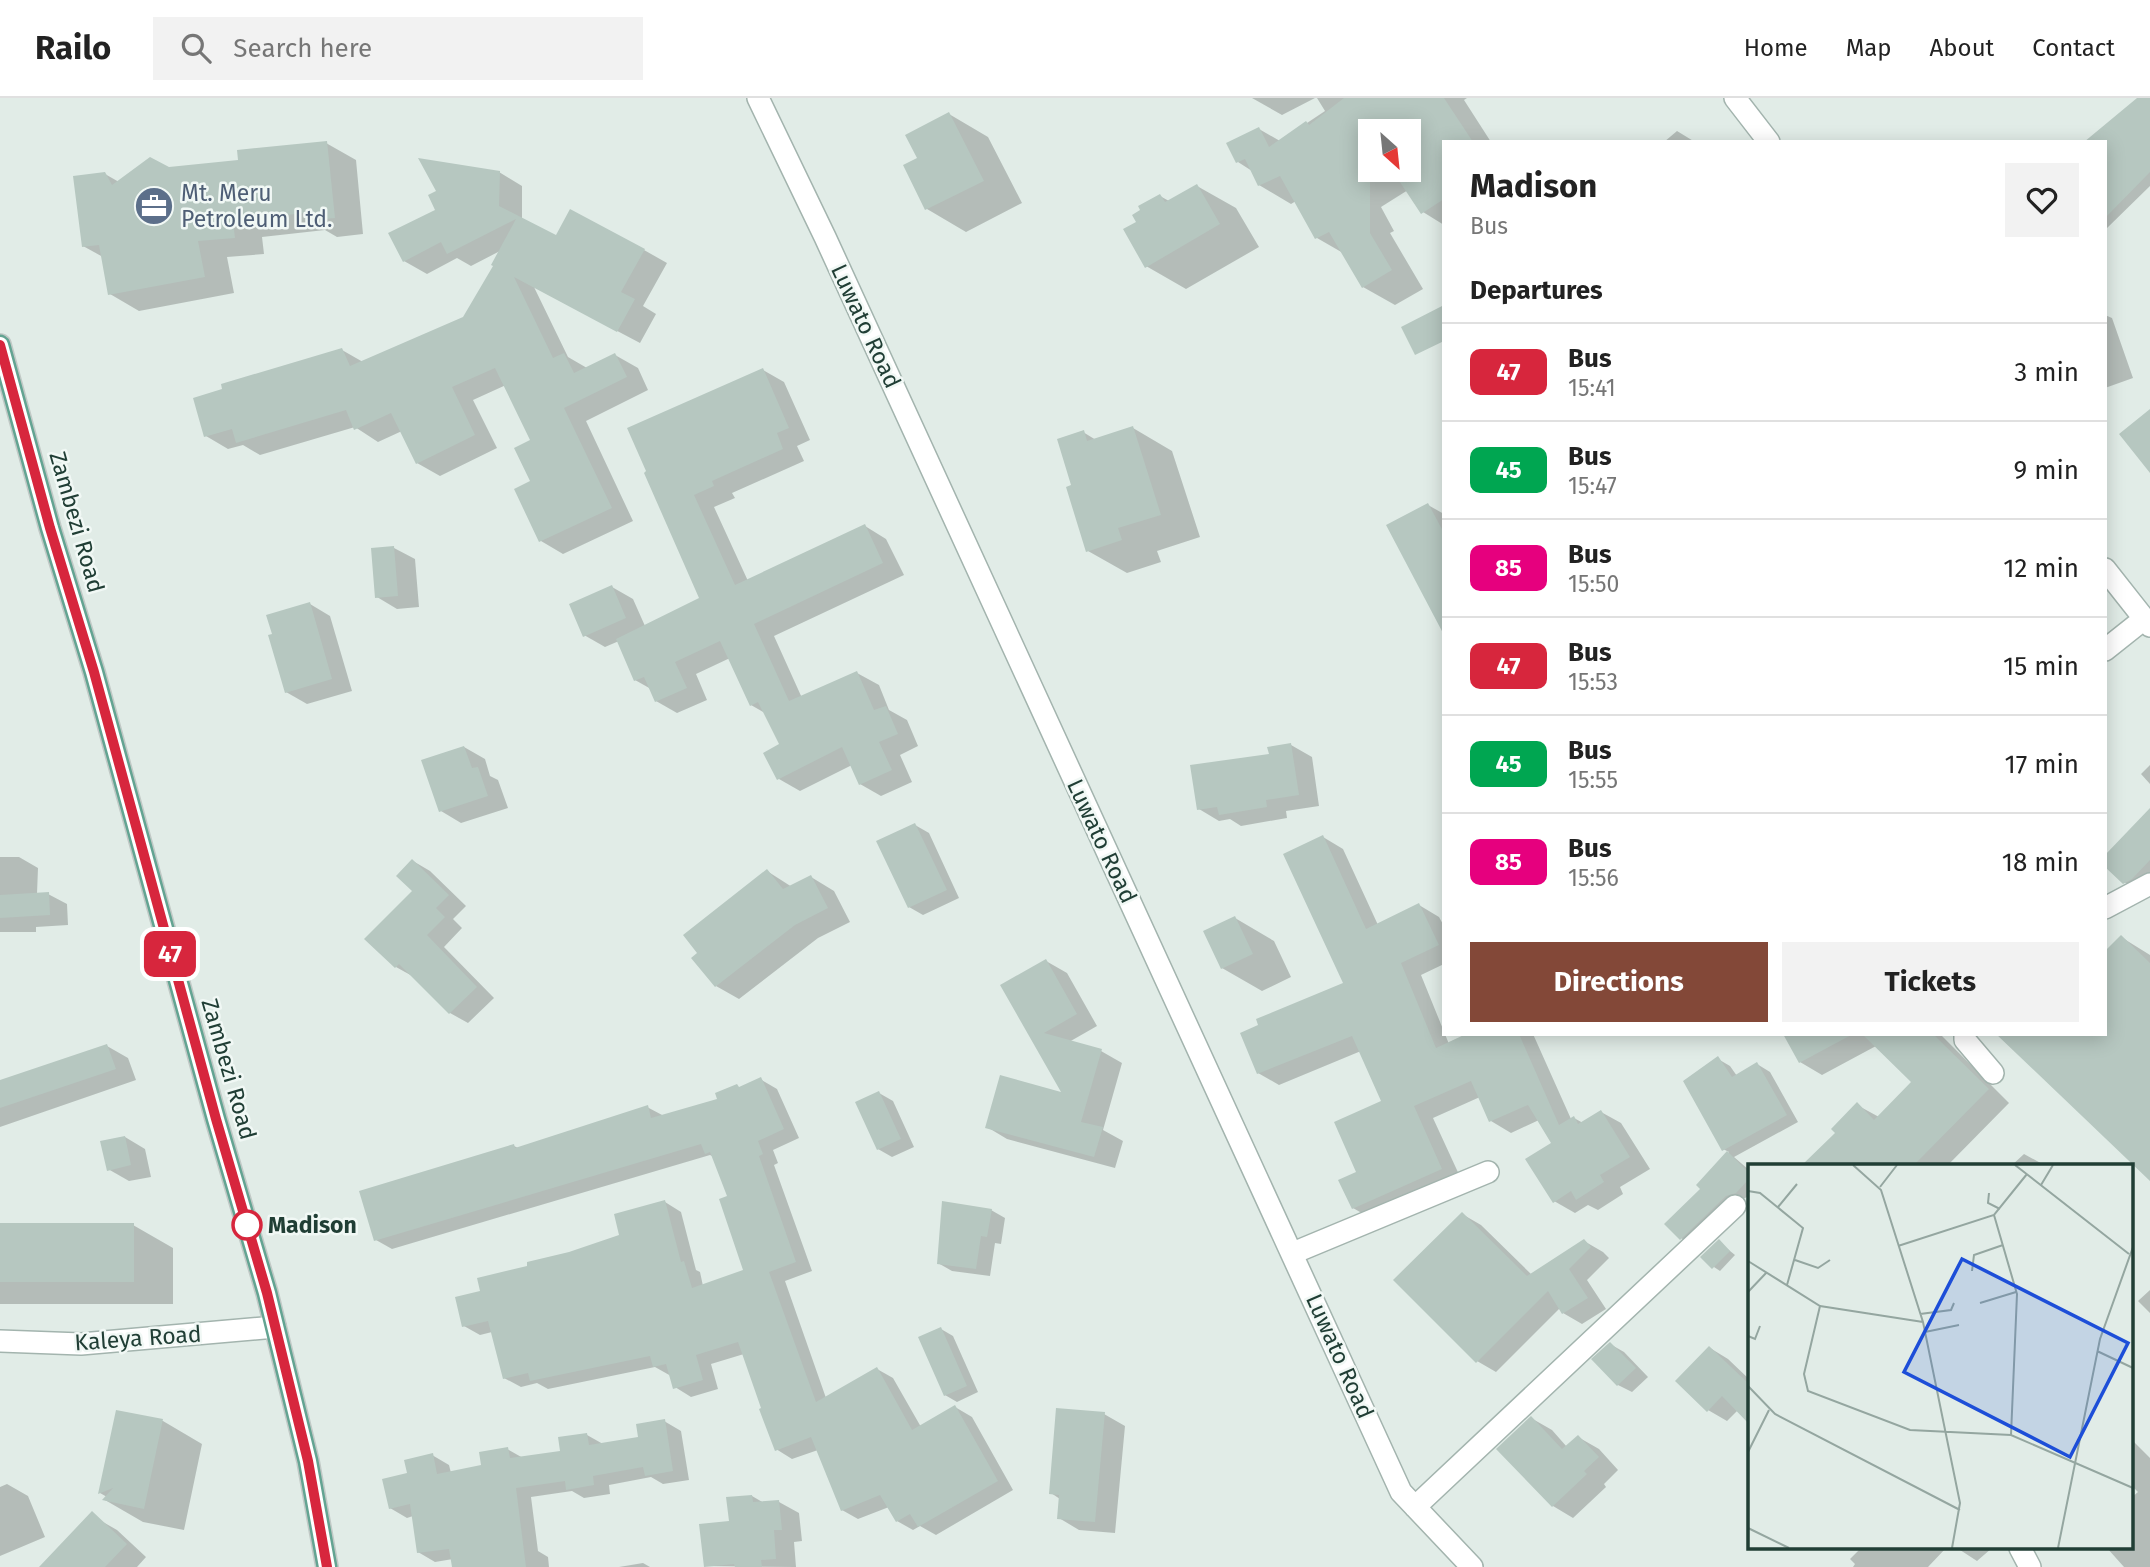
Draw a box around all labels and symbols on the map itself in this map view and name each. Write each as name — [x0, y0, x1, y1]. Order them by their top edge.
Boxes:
north arrow — [1358, 119, 1421, 182]
place label: Mt. Meru Petroleum Ltd. — [181, 179, 333, 233]
office icon: Mt. Meru Petroleum Ltd. — [133, 185, 175, 227]
street label: Luwato Road — [825, 259, 907, 393]
street label: Zambezi Road — [43, 448, 111, 596]
street label: Luwato Road — [1061, 774, 1143, 908]
line badge: 47 — [138, 931, 202, 977]
street label: Zambezi Road — [195, 995, 263, 1143]
inset map — [1748, 1164, 2132, 1550]
marker: Madison — [232, 1210, 262, 1240]
place label: Madison — [268, 1211, 357, 1239]
street label: Luwato Road — [1300, 1289, 1380, 1423]
street label: Kaleya Road — [74, 1320, 202, 1356]

